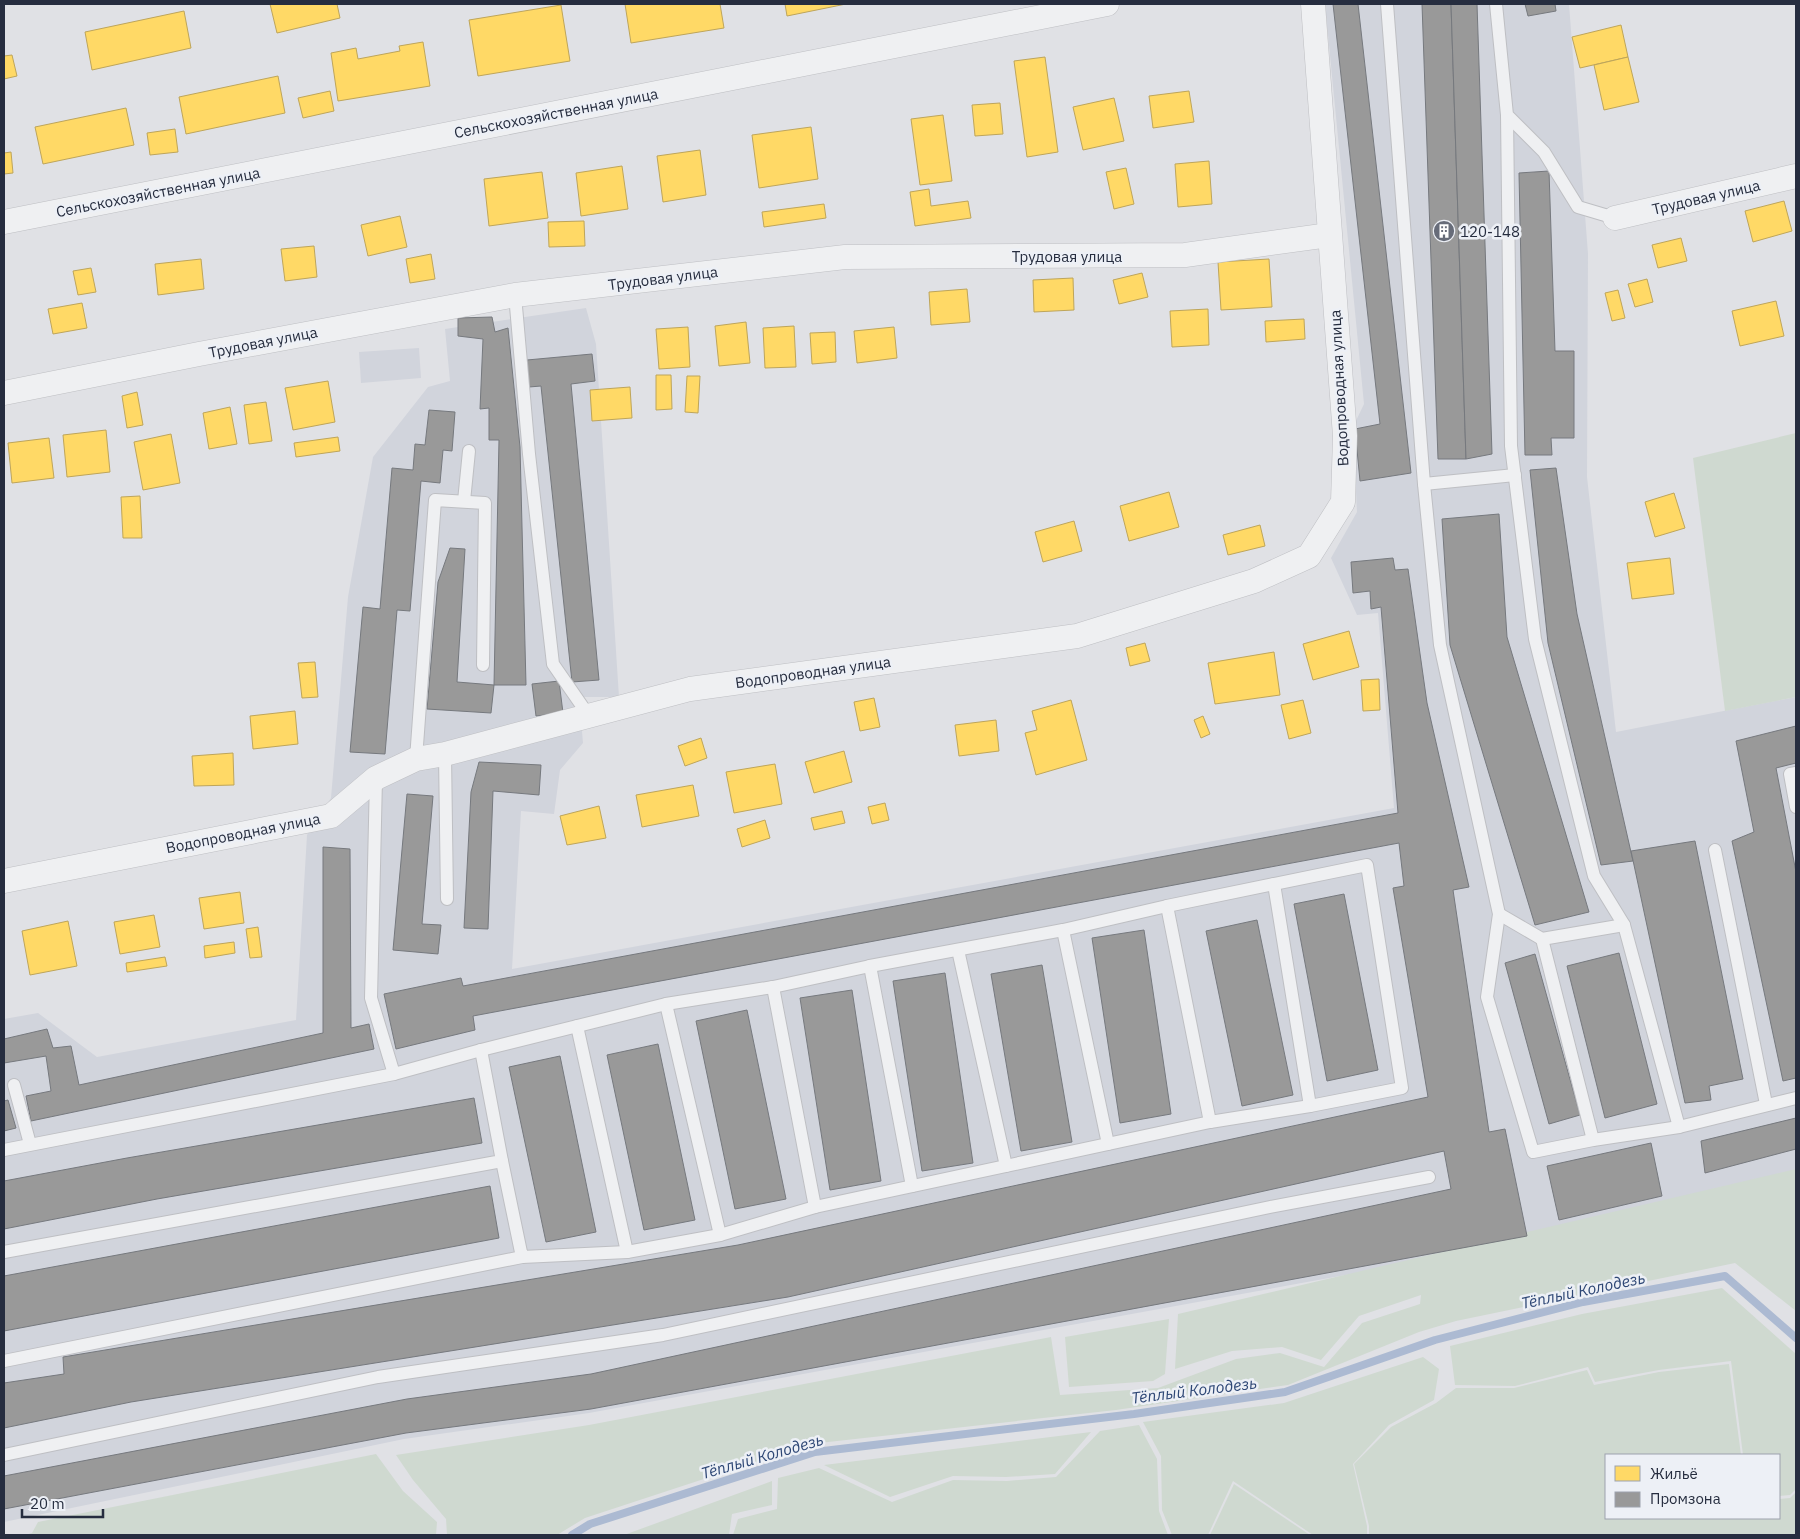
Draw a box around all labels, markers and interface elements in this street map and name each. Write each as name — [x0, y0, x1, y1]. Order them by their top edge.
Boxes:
street label: Сельскохозяйственная улица — [452, 84, 660, 142]
street label: Сельскохозяйственная улица — [54, 163, 262, 221]
street label: Трудовая улица — [1650, 175, 1762, 219]
building icon: 120-148 — [1432, 219, 1456, 243]
place label: 120-148 — [1460, 222, 1520, 241]
street label: Трудовая улица — [1012, 247, 1122, 266]
street label: Трудовая улица — [607, 262, 719, 294]
street label: Водопроводная улица — [1325, 309, 1353, 467]
street label: Трудовая улица — [207, 322, 319, 362]
street label: Водопроводная улица — [734, 652, 892, 692]
street label: Водопроводная улица — [164, 809, 322, 857]
water label: Тёплый Колодезь — [1519, 1267, 1647, 1313]
water label: Тёплый Колодезь — [1130, 1372, 1258, 1408]
water label: Тёплый Колодезь — [698, 1429, 826, 1483]
legend — [1605, 1454, 1780, 1519]
text: Жильё — [1650, 1464, 1698, 1483]
scale bar — [22, 1486, 104, 1518]
text: Промзона — [1650, 1489, 1721, 1508]
text: 20 m — [30, 1494, 65, 1513]

